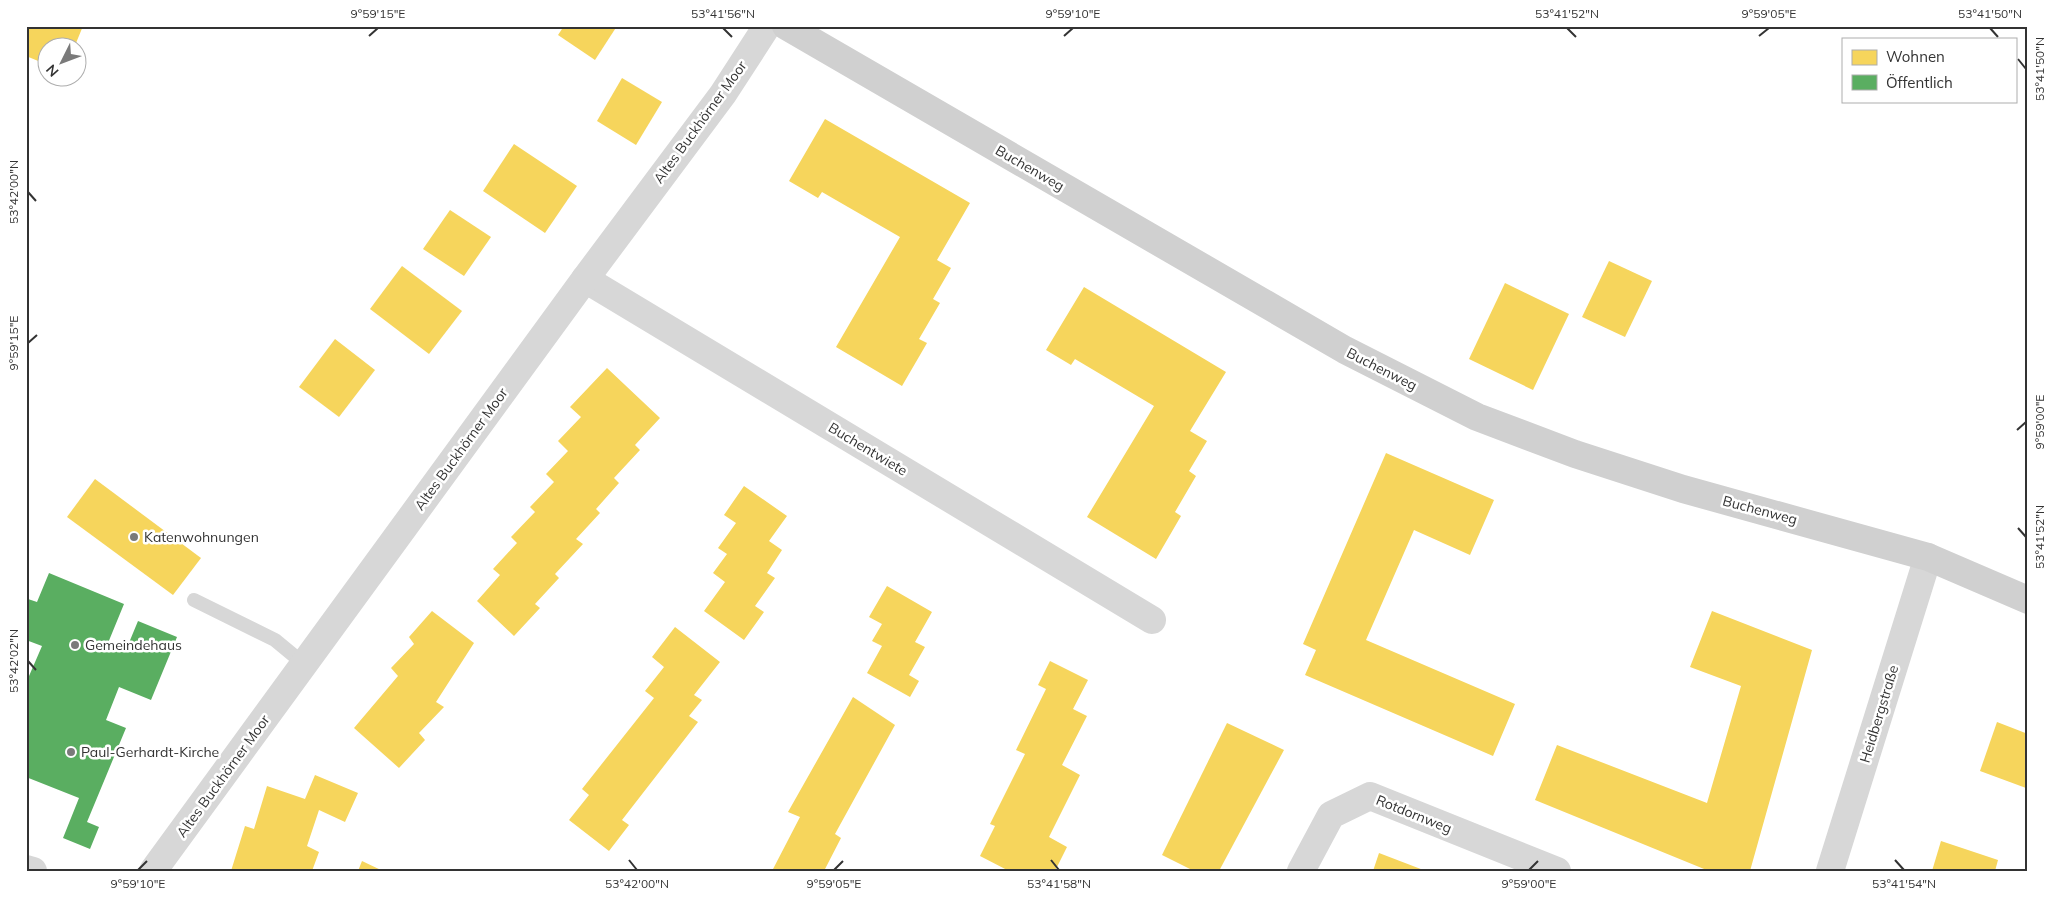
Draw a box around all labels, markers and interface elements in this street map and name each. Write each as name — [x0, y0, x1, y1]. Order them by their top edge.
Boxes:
text: 9°59'15"E — [351, 6, 405, 21]
text: 53°41'56"N — [691, 6, 755, 21]
text: 9°59'10"E — [1046, 6, 1100, 21]
text: 53°41'52"N — [1535, 6, 1599, 21]
text: 9°59'05"E — [1742, 6, 1796, 21]
text: 53°41'50"N — [1958, 6, 2022, 21]
text: 53°41'50"N — [2032, 37, 2047, 101]
north arrow — [38, 38, 88, 88]
legend — [1842, 38, 2016, 102]
text: Wohnen — [1886, 47, 1945, 66]
street label: Altes Buckhörner Moor — [649, 56, 751, 187]
text: N — [42, 61, 63, 81]
text: Öffentlich — [1886, 73, 1953, 92]
street label: Buchenweg — [992, 141, 1068, 195]
text: 53°42'00"N — [6, 160, 21, 224]
text: 9°59'15"E — [6, 316, 21, 370]
street label: Buchenweg — [1344, 344, 1420, 394]
street label: Altes Buckhörner Moor — [410, 383, 512, 514]
text: 9°59'00"E — [2032, 395, 2047, 449]
street label: Buchentwiete — [825, 418, 911, 480]
street label: Buchenweg — [1721, 491, 1799, 529]
text: 53°41'52"N — [2032, 505, 2047, 569]
place label: Katenwohnungen — [144, 528, 259, 546]
marker: Katenwohnungen — [128, 531, 140, 543]
text: 53°42'02"N — [6, 629, 21, 693]
place label: Gemeindehaus — [85, 636, 182, 654]
marker: Gemeindehaus — [69, 639, 81, 651]
street label: Heidbergstraße — [1856, 663, 1902, 765]
street label: Altes Buckhörner Moor — [172, 710, 274, 841]
place label: Paul-Gerhardt-Kirche — [81, 743, 219, 761]
marker: Paul-Gerhardt-Kirche — [65, 746, 77, 758]
street label: Rotdornweg — [1374, 791, 1454, 837]
text: 9°59'10"E — [111, 876, 165, 891]
text: 53°42'00"N — [605, 876, 669, 891]
text: 9°59'05"E — [807, 876, 861, 891]
text: 53°41'58"N — [1027, 876, 1091, 891]
text: 9°59'00"E — [1502, 876, 1556, 891]
text: 53°41'54"N — [1872, 876, 1936, 891]

